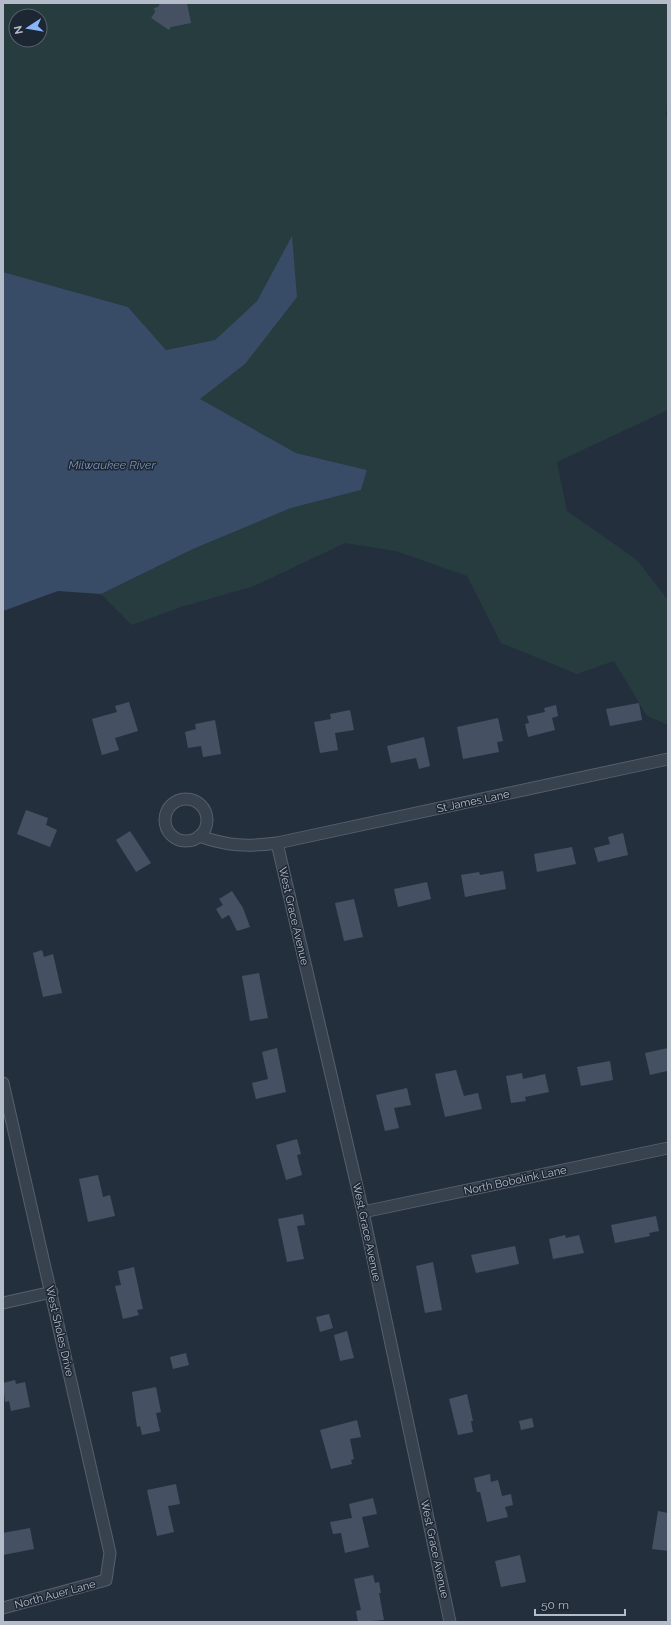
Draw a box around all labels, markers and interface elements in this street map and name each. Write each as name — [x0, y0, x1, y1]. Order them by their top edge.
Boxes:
north arrow — [8, 8, 48, 48]
text: N — [11, 25, 26, 35]
water label: Milwaukee River — [68, 458, 156, 472]
street label: St James Lane — [436, 787, 511, 816]
street label: West Grace Avenue — [276, 866, 311, 967]
street label: North Bobolink Lane — [463, 1163, 568, 1198]
street label: West Grace Avenue — [350, 1182, 383, 1283]
street label: West Sholes Drive — [43, 1285, 76, 1378]
street label: West Grace Avenue — [418, 1499, 451, 1600]
street label: North Auer Lane — [13, 1577, 98, 1612]
scale bar — [535, 1591, 625, 1617]
text: 50 m — [541, 1598, 569, 1612]

